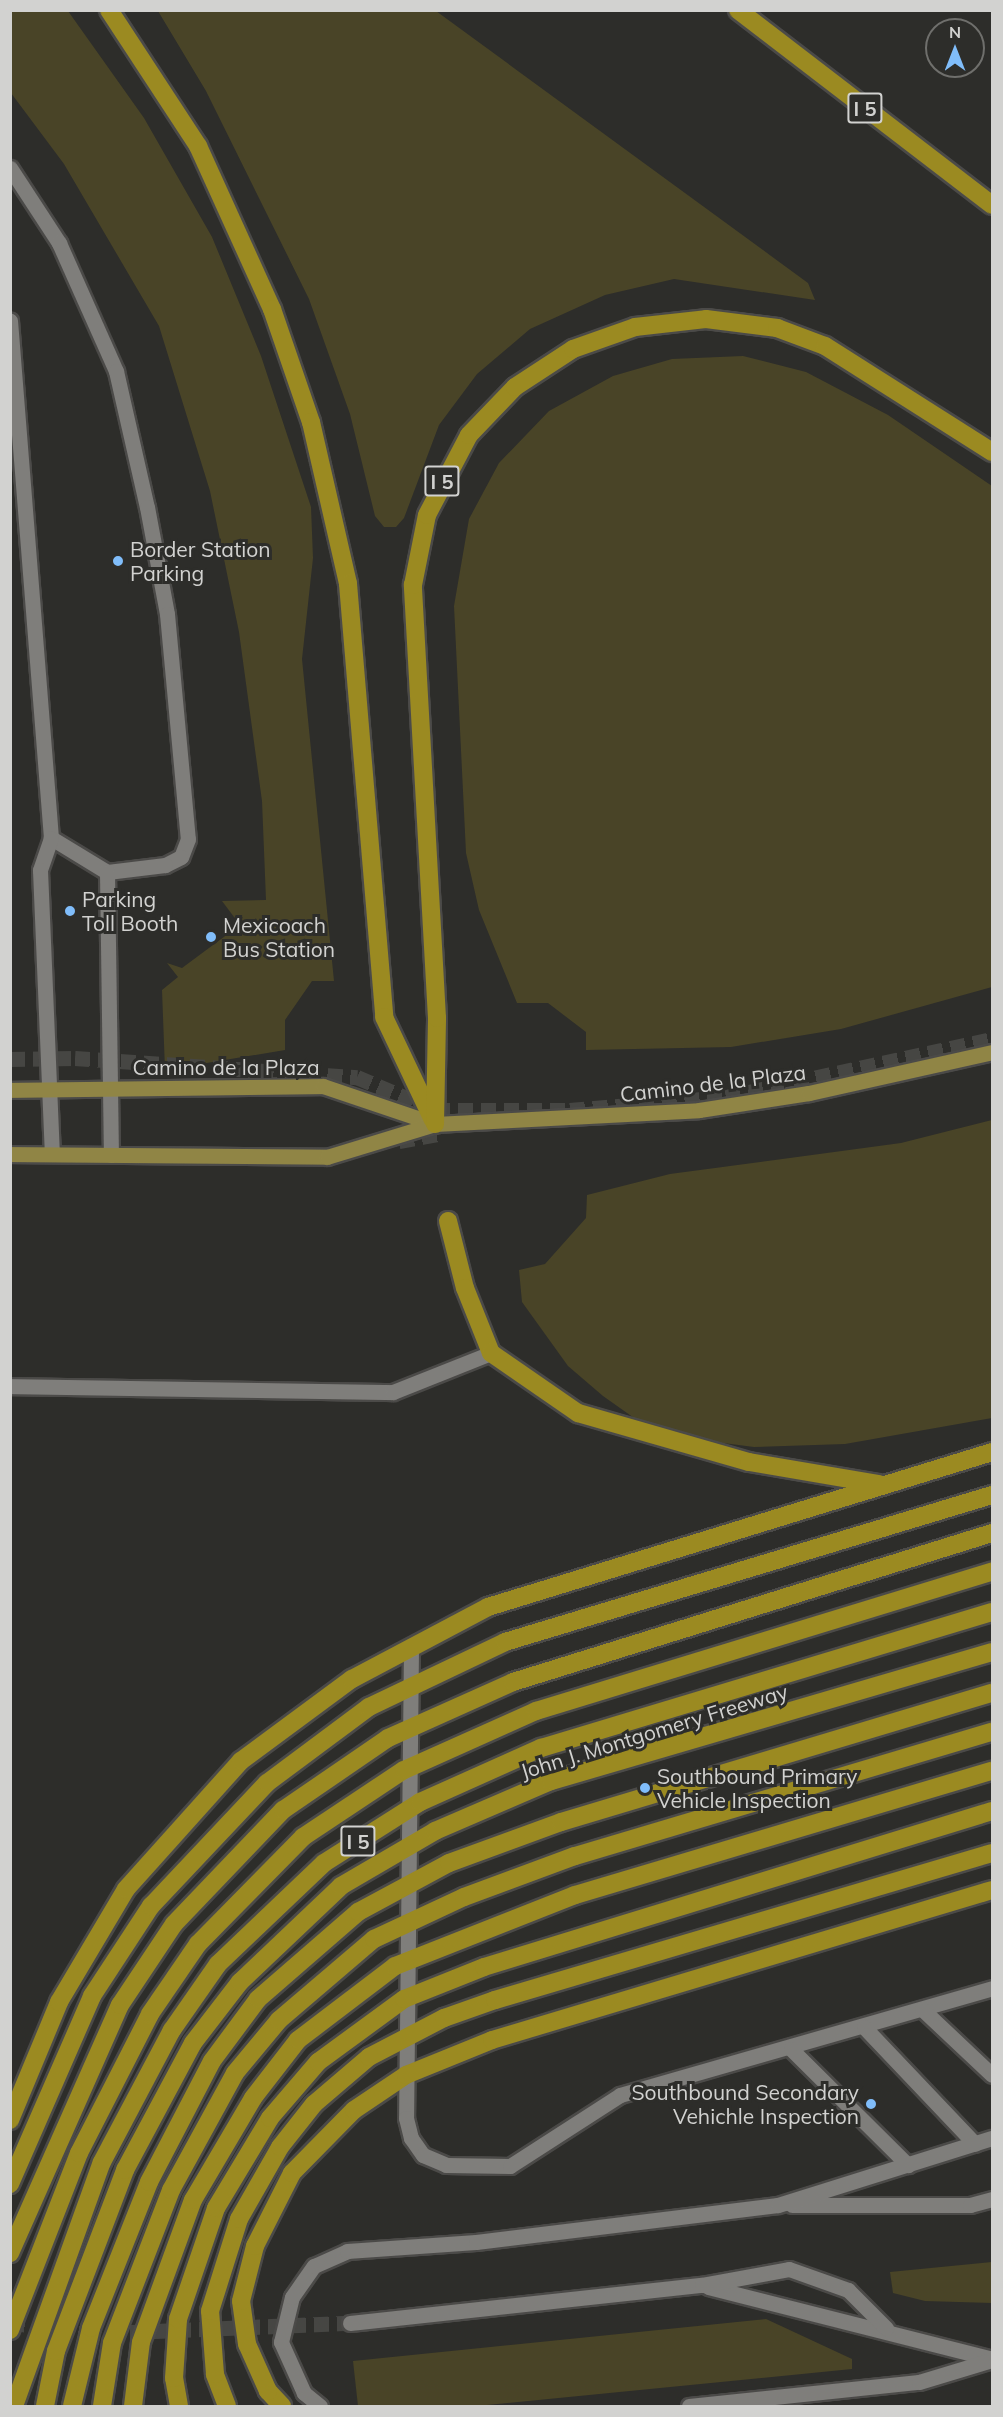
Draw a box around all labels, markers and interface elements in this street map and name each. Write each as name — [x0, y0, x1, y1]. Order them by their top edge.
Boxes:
north arrow — [925, 18, 985, 78]
text: N — [949, 22, 961, 42]
road number: I 5 — [847, 91, 883, 125]
road number: I 5 — [424, 464, 460, 498]
place label: Border Station Parking — [130, 536, 271, 586]
marker: Border Station Parking — [111, 554, 125, 568]
place label: Parking Toll Booth — [82, 886, 178, 936]
marker: Parking Toll Booth — [63, 904, 77, 918]
place label: Mexicoach Bus Station — [223, 912, 335, 962]
marker: Mexicoach Bus Station — [204, 930, 218, 944]
street label: Camino de la Plaza — [132, 1054, 320, 1080]
street label: Camino de la Plaza — [619, 1059, 807, 1107]
street label: John J. Montgomery Freeway — [517, 1678, 791, 1784]
place label: Southbound Primary Vehicle Inspection — [657, 1763, 857, 1813]
marker: Southbound Primary Vehicle Inspection — [638, 1781, 652, 1795]
road number: I 5 — [340, 1824, 376, 1858]
place label: Southbound Secondary Vehichle Inspection — [631, 2079, 859, 2129]
marker: Southbound Secondary Vehichle Inspection — [864, 2097, 878, 2111]

